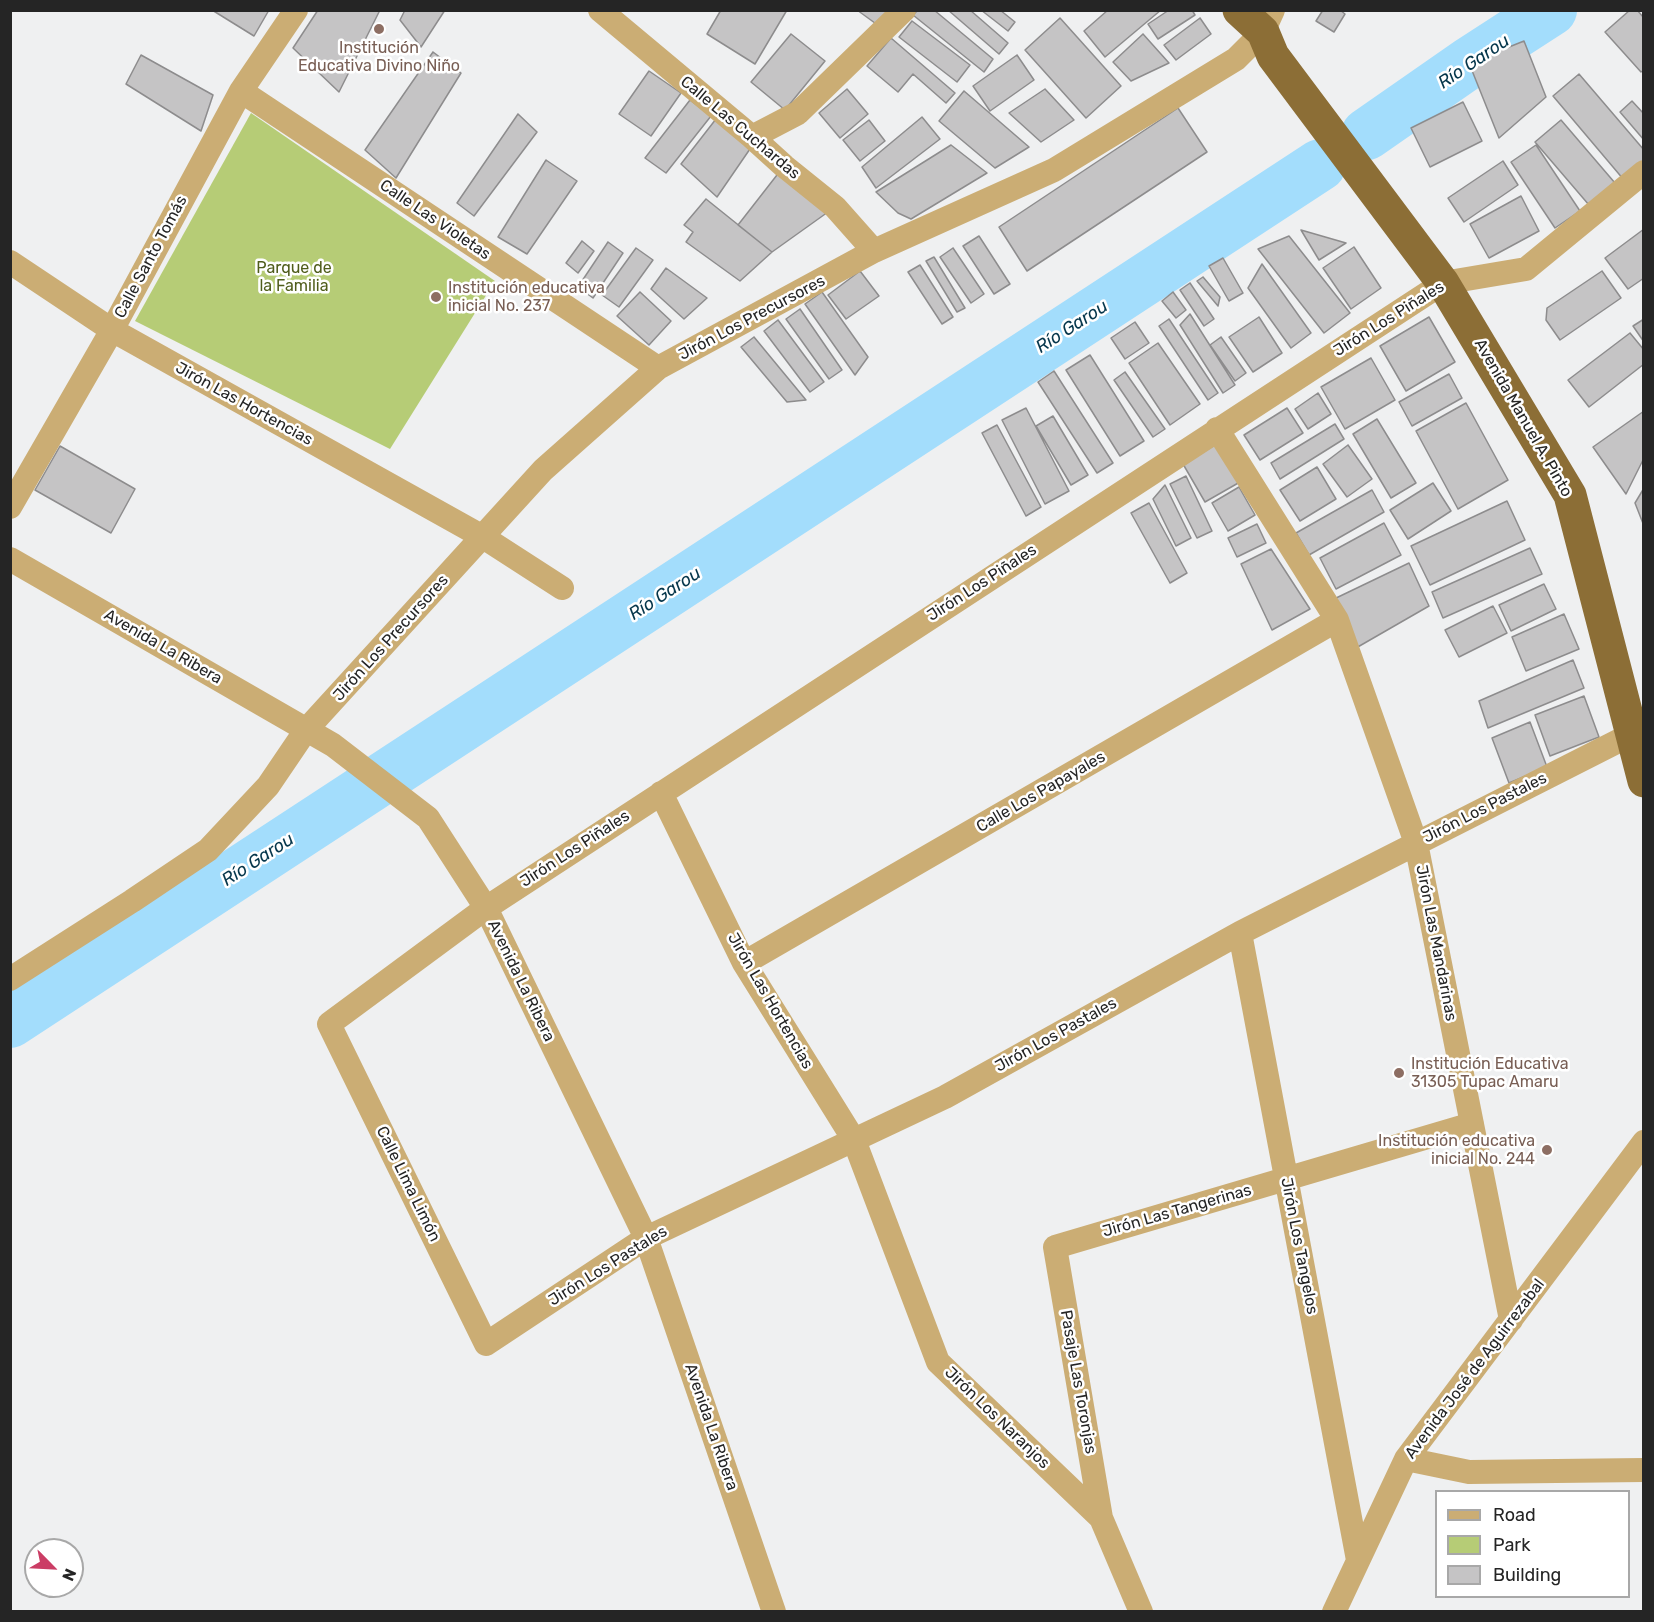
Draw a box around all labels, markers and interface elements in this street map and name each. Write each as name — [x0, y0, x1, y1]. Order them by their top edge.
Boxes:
marker: Institución Educativa Divino Niño — [372, 22, 386, 36]
water label: Río Garou — [1434, 30, 1514, 94]
place label: Institución Educativa Divino Niño — [298, 38, 460, 76]
street label: Calle Las Cuchardas — [676, 72, 804, 184]
street label: Calle Las Violetas — [376, 176, 494, 264]
street label: Calle Santo Tomás — [111, 192, 191, 322]
park label: Parque de la Familia — [256, 258, 332, 296]
street label: Jirón Los Precursores — [676, 271, 828, 365]
street label: Jirón Los Piñales — [1330, 277, 1448, 361]
place label: Institución educativa inicial No. 237 — [448, 278, 605, 316]
marker: Institución educativa inicial No. 237 — [429, 290, 443, 304]
water label: Río Garou — [1032, 296, 1112, 358]
street label: Avenida Manuel A. Pinto — [1470, 336, 1576, 500]
street label: Jirón Las Hortencias — [172, 358, 316, 450]
street label: Jirón Los Piñales — [924, 540, 1040, 626]
water label: Río Garou — [625, 563, 705, 625]
street label: Jirón Los Precursores — [329, 571, 453, 705]
street label: Avenida La Ribera — [101, 605, 225, 689]
street label: Calle Los Papayales — [973, 747, 1109, 837]
street label: Jirón Los Pastales — [1420, 769, 1550, 847]
street label: Jirón Los Piñales — [517, 806, 633, 892]
water label: Río Garou — [218, 829, 298, 891]
street label: Jirón Las Mandarinas — [1411, 863, 1461, 1023]
street label: Avenida La Ribera — [483, 917, 559, 1045]
street label: Jirón Las Hortencias — [723, 930, 817, 1072]
street label: Jirón Los Pastales — [992, 994, 1120, 1076]
place label: Institución Educativa 31305 Tupac Amaru — [1411, 1054, 1569, 1092]
marker: Institución Educativa 31305 Tupac Amaru — [1392, 1066, 1406, 1080]
street label: Calle Lima Limón — [372, 1123, 444, 1245]
place label: Institución educativa inicial No. 244 — [1378, 1131, 1535, 1169]
marker: Institución educativa inicial No. 244 — [1540, 1143, 1554, 1157]
street label: Jirón Los Tangelos — [1276, 1176, 1322, 1316]
street label: Jirón Las Tangerinas — [1100, 1181, 1254, 1241]
street label: Jirón Los Pastales — [545, 1222, 671, 1310]
street label: Avenida José de Aguirrezabal — [1401, 1275, 1549, 1463]
street label: Pasaje Las Toronjas — [1056, 1309, 1100, 1455]
street label: Avenida La Ribera — [680, 1361, 742, 1493]
street label: Jirón Los Naranjos — [940, 1363, 1054, 1473]
legend — [1435, 1490, 1630, 1598]
text: Road — [1493, 1504, 1536, 1526]
text: Park — [1493, 1534, 1530, 1556]
north arrow — [24, 1538, 84, 1598]
text: Building — [1493, 1564, 1561, 1586]
text: N — [58, 1566, 80, 1584]

